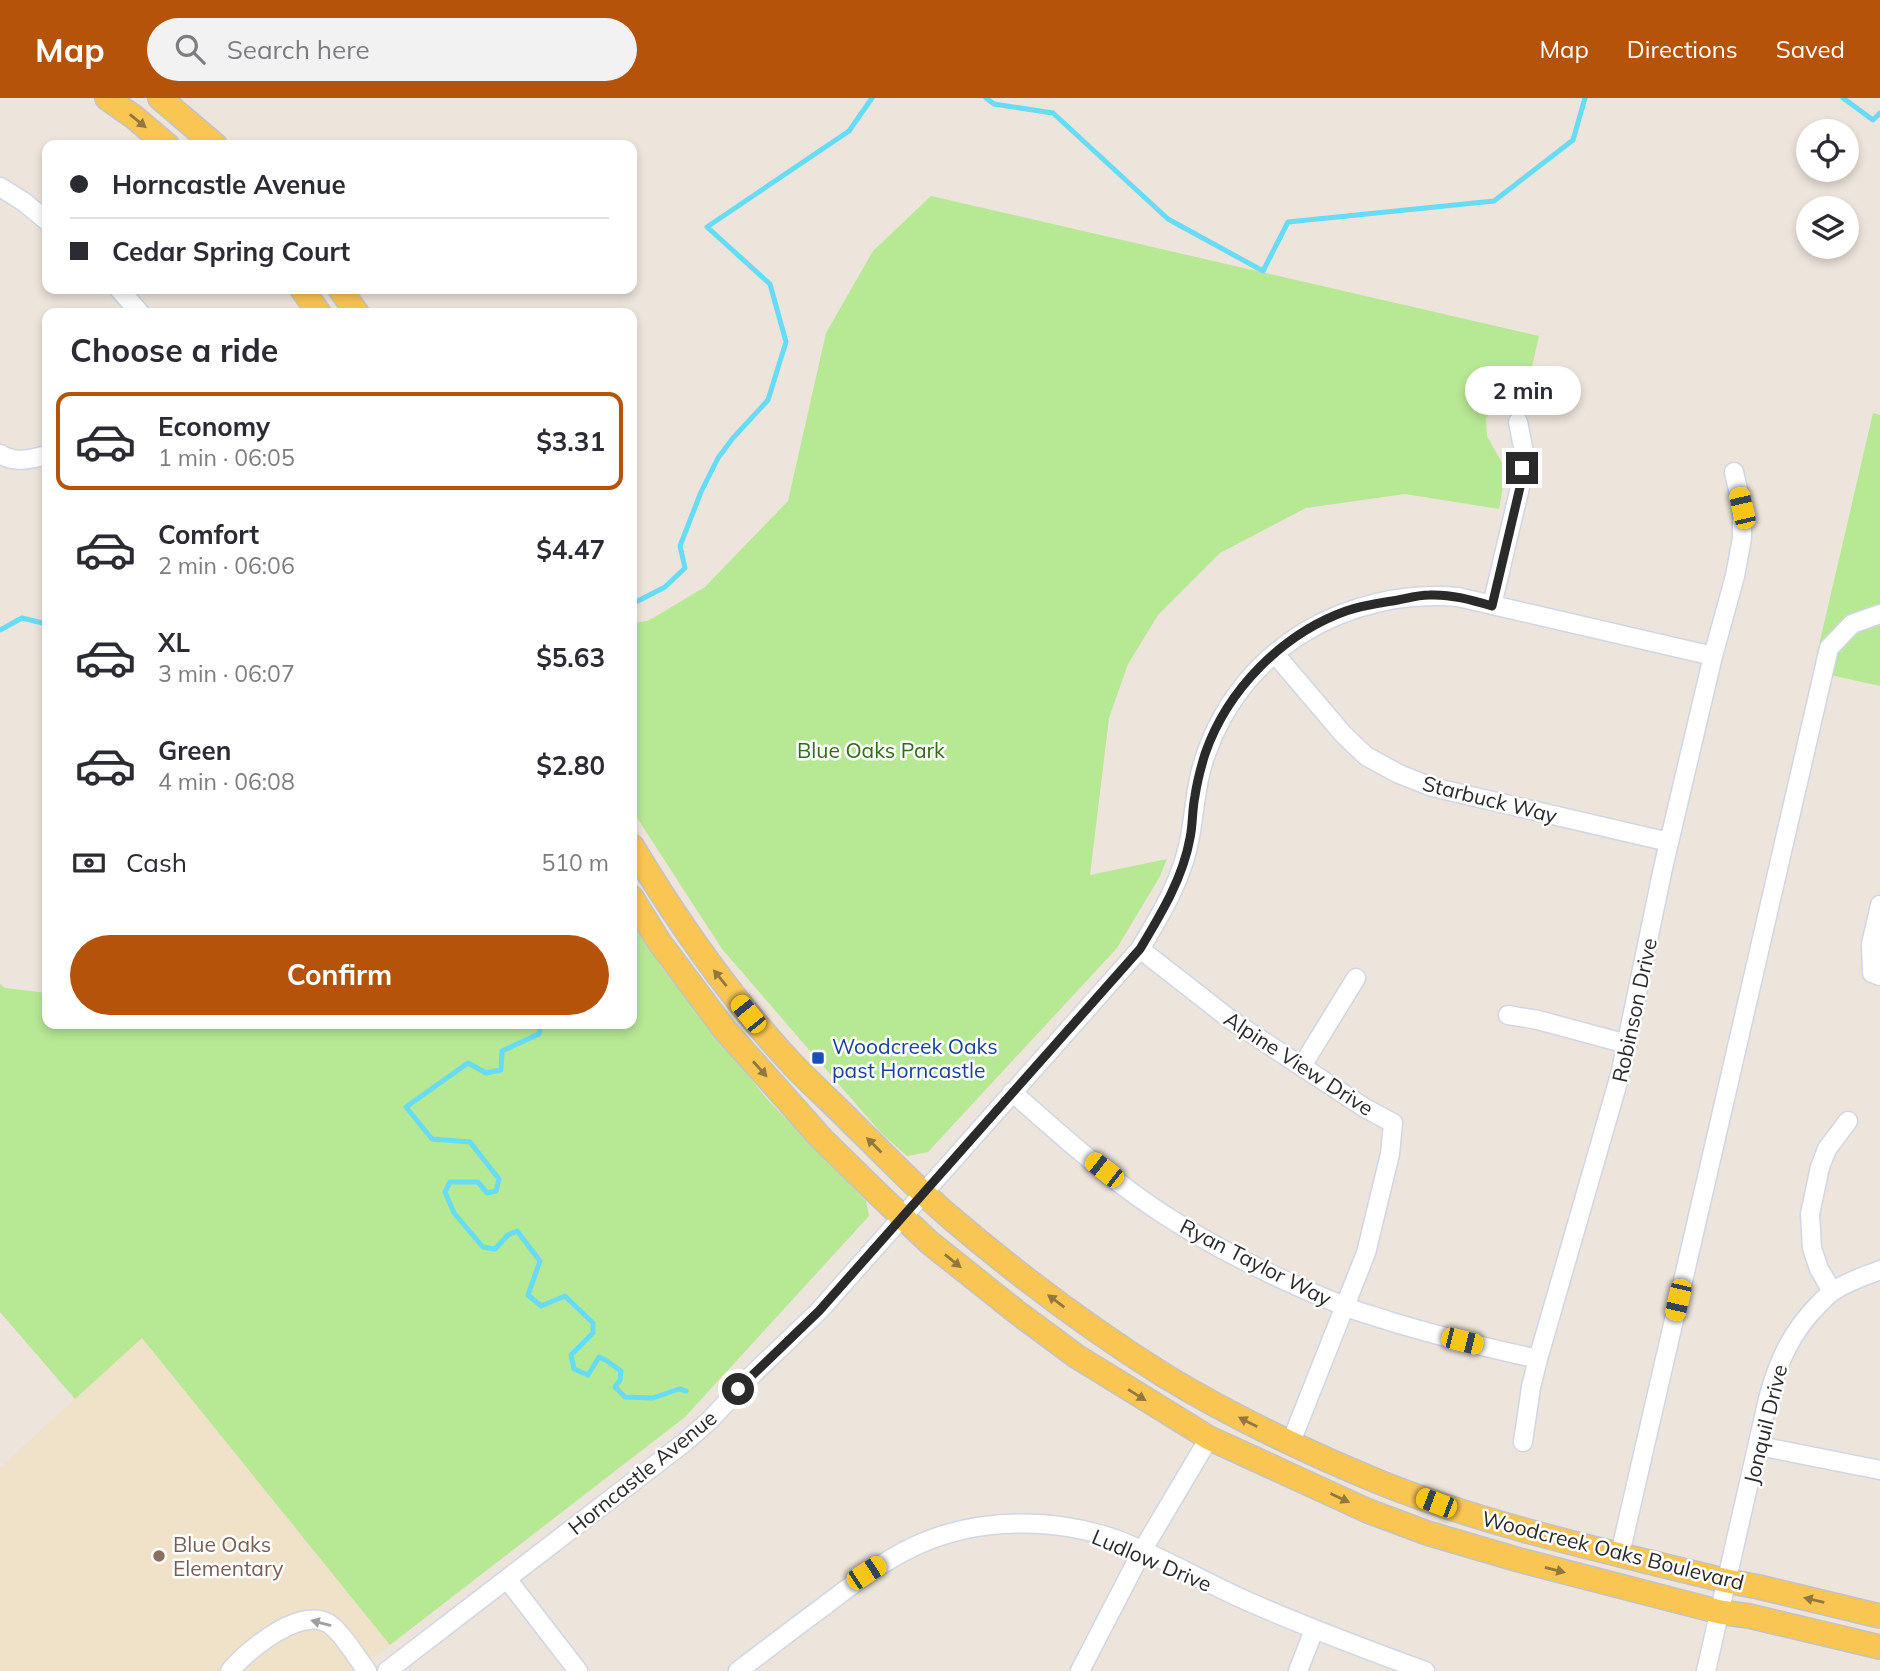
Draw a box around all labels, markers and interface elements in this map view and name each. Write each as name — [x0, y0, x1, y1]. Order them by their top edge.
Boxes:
search box — [147, 18, 637, 81]
text: Map — [35, 29, 105, 70]
icon: search — [171, 30, 209, 68]
text: Search here — [227, 33, 370, 66]
text: Map — [1539, 34, 1589, 64]
text: Directions — [1627, 34, 1738, 64]
text: Saved — [1776, 34, 1845, 64]
one-way arrow — [129, 113, 146, 128]
map controls — [1796, 119, 1859, 259]
button: locate — [1796, 119, 1859, 182]
text: Horncastle Avenue — [112, 168, 346, 201]
button: layers — [1796, 196, 1859, 259]
text: Cedar Spring Court — [112, 235, 350, 268]
text: Choose a ride — [70, 330, 278, 370]
callout: 2 min — [1464, 366, 1580, 416]
text: 2 min — [1493, 376, 1553, 405]
icon: car — [74, 410, 137, 473]
text: Economy — [158, 410, 270, 443]
text: $3.31 — [536, 425, 605, 458]
text: 1 min · 06:05 — [158, 443, 295, 472]
route end — [1506, 452, 1538, 484]
car — [1728, 485, 1757, 531]
icon: car — [74, 518, 137, 581]
text: Comfort — [158, 518, 259, 551]
text: $4.47 — [536, 533, 605, 566]
text: 2 min · 06:06 — [158, 551, 295, 580]
icon: car — [74, 626, 137, 689]
text: XL — [158, 626, 190, 659]
text: $5.63 — [536, 641, 605, 674]
text: 3 min · 06:07 — [158, 659, 295, 688]
icon: car — [74, 734, 137, 797]
text: Green — [158, 734, 231, 767]
park label: Blue Oaks Park — [797, 737, 945, 763]
text: $2.80 — [536, 749, 605, 782]
text: 4 min · 06:08 — [158, 767, 295, 796]
street label: Starbuck Way — [1420, 770, 1560, 828]
icon: cash — [70, 844, 108, 882]
text: Cash — [126, 846, 187, 879]
text: 510 m — [541, 848, 609, 877]
button: Confirm — [70, 935, 609, 1015]
street label: Robinson Drive — [1606, 935, 1662, 1085]
one-way arrow — [713, 969, 728, 986]
car — [727, 991, 770, 1037]
street label: Alpine View Drive — [1220, 1005, 1378, 1121]
place label: Woodcreek Oaks past Horncastle — [832, 1033, 998, 1083]
marker: Woodcreek Oaks past Horncastle — [810, 1050, 826, 1066]
one-way arrow — [752, 1061, 768, 1078]
one-way arrow — [866, 1136, 883, 1153]
car — [1081, 1149, 1128, 1191]
street label: Ryan Taylor Way — [1176, 1213, 1336, 1311]
one-way arrow — [944, 1254, 962, 1269]
car — [1664, 1277, 1693, 1323]
one-way arrow — [1047, 1294, 1065, 1308]
car — [1440, 1326, 1485, 1356]
street label: Jonquil Drive — [1738, 1362, 1792, 1486]
route start — [722, 1373, 754, 1405]
one-way arrow — [1128, 1389, 1147, 1401]
street label: Horncastle Avenue — [562, 1404, 722, 1540]
one-way arrow — [1238, 1416, 1258, 1427]
car — [1413, 1486, 1460, 1520]
one-way arrow — [1330, 1492, 1350, 1504]
street label: Woodcreek Oaks Boulevard — [1479, 1505, 1747, 1595]
street label: Ludlow Drive — [1088, 1523, 1216, 1597]
place label: Blue Oaks Elementary — [173, 1531, 283, 1581]
marker: Blue Oaks Elementary — [151, 1548, 167, 1564]
car — [843, 1553, 890, 1593]
one-way arrow — [1544, 1565, 1566, 1576]
one-way arrow — [1803, 1594, 1825, 1605]
one-way arrow — [311, 1618, 332, 1628]

